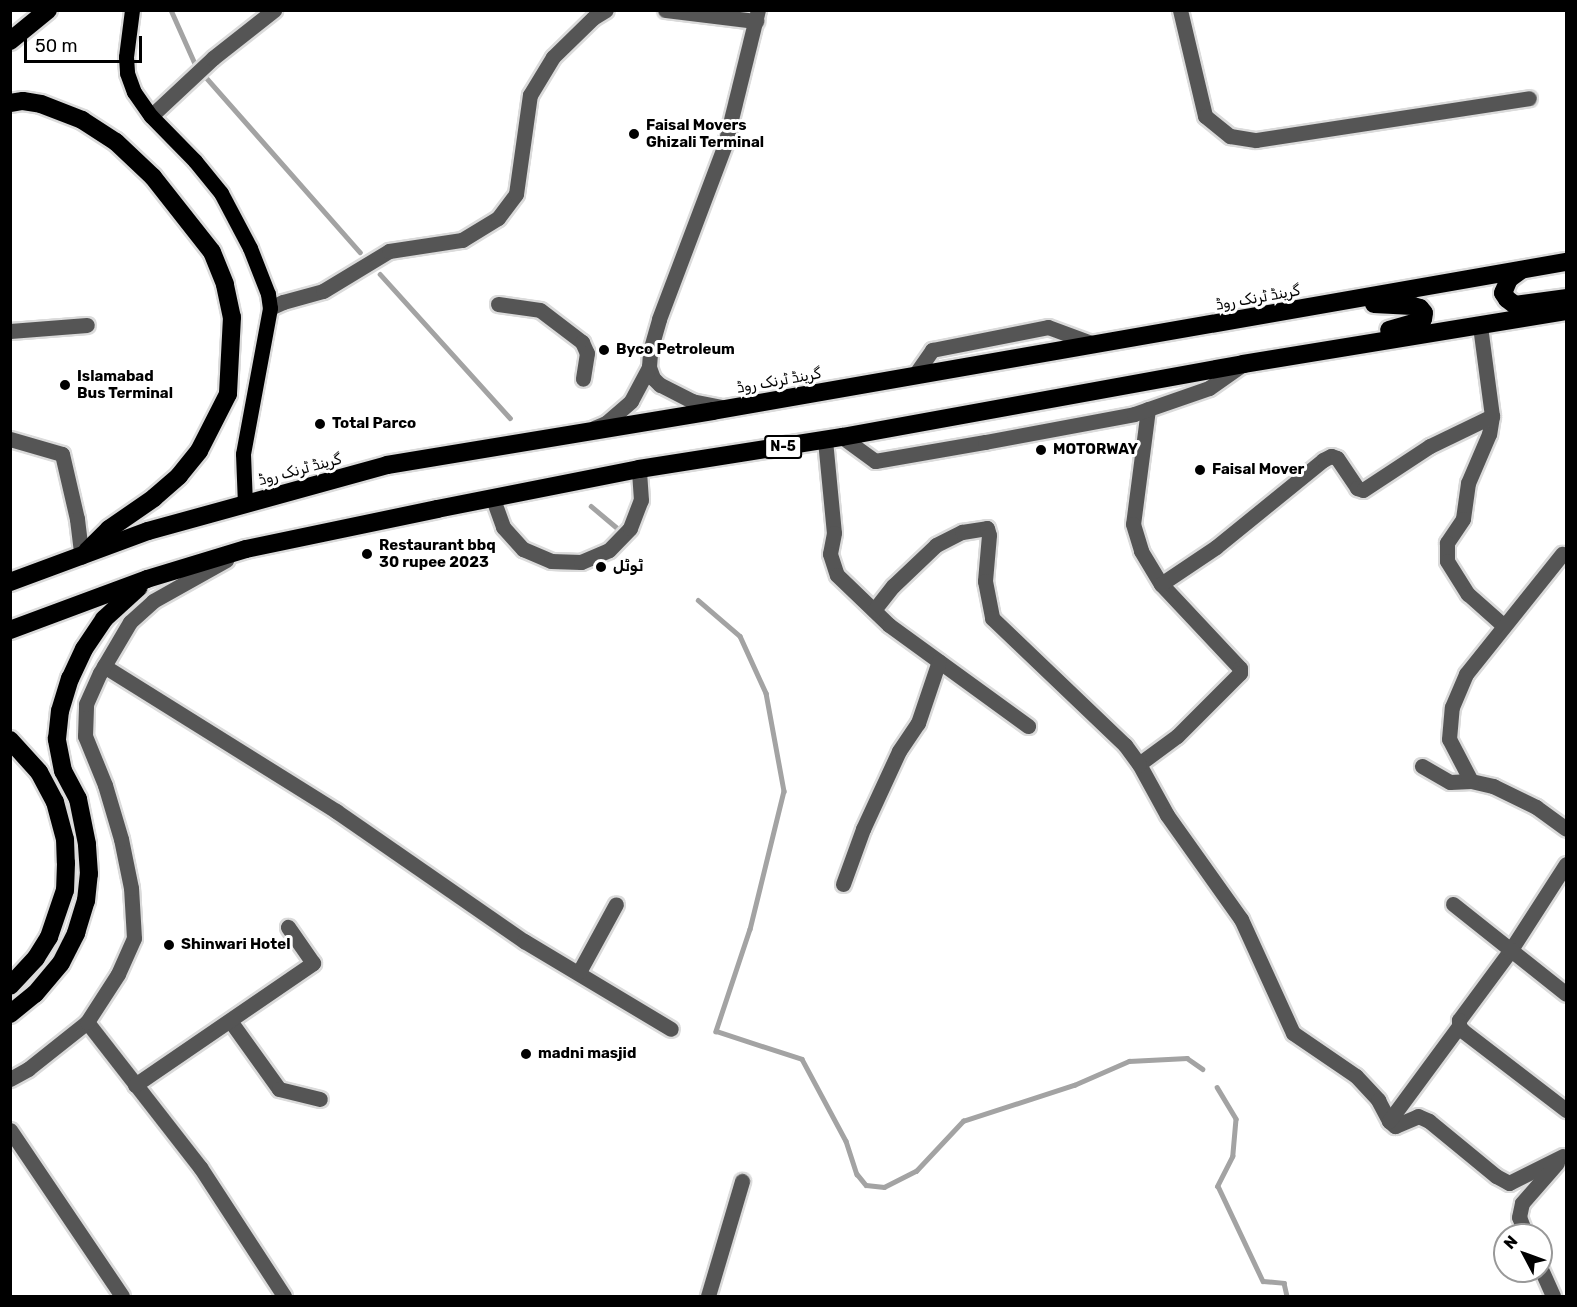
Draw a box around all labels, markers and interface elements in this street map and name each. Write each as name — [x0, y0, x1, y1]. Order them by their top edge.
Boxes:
scale bar — [27, 24, 146, 62]
text: 50 m — [35, 35, 78, 57]
place label: Faisal Movers Ghizali Terminal — [646, 116, 764, 151]
marker: Faisal Movers Ghizali Terminal — [627, 127, 641, 141]
street label: گرینڈ ٹرنک روڈ — [1214, 282, 1302, 314]
place label: Byco Petroleum — [616, 341, 735, 359]
marker: Byco Petroleum — [597, 343, 611, 357]
street label: گرینڈ ٹرنک روڈ — [735, 365, 823, 397]
place label: Islamabad Bus Terminal — [77, 367, 173, 402]
marker: Islamabad Bus Terminal — [58, 378, 72, 392]
place label: Total Parco — [332, 415, 416, 433]
marker: Total Parco — [313, 417, 327, 431]
road number: N-5 — [764, 436, 802, 458]
place label: MOTORWAY — [1053, 441, 1138, 459]
marker: MOTORWAY — [1034, 443, 1048, 457]
street label: گرینڈ ٹرنک روڈ — [256, 450, 344, 490]
place label: Faisal Mover — [1212, 461, 1304, 479]
marker: Faisal Mover — [1193, 463, 1207, 477]
place label: Restaurant bbq 30 rupee 2023 — [379, 536, 496, 571]
marker: Restaurant bbq 30 rupee 2023 — [360, 547, 374, 561]
place label: ٹوٹل — [613, 558, 643, 576]
marker: ٹوٹل — [594, 560, 608, 574]
place label: Shinwari Hotel — [181, 936, 290, 954]
marker: Shinwari Hotel — [162, 938, 176, 952]
place label: madni masjid — [538, 1045, 636, 1063]
marker: madni masjid — [519, 1047, 533, 1061]
north arrow — [1493, 1223, 1553, 1283]
text: N — [1500, 1232, 1521, 1253]

